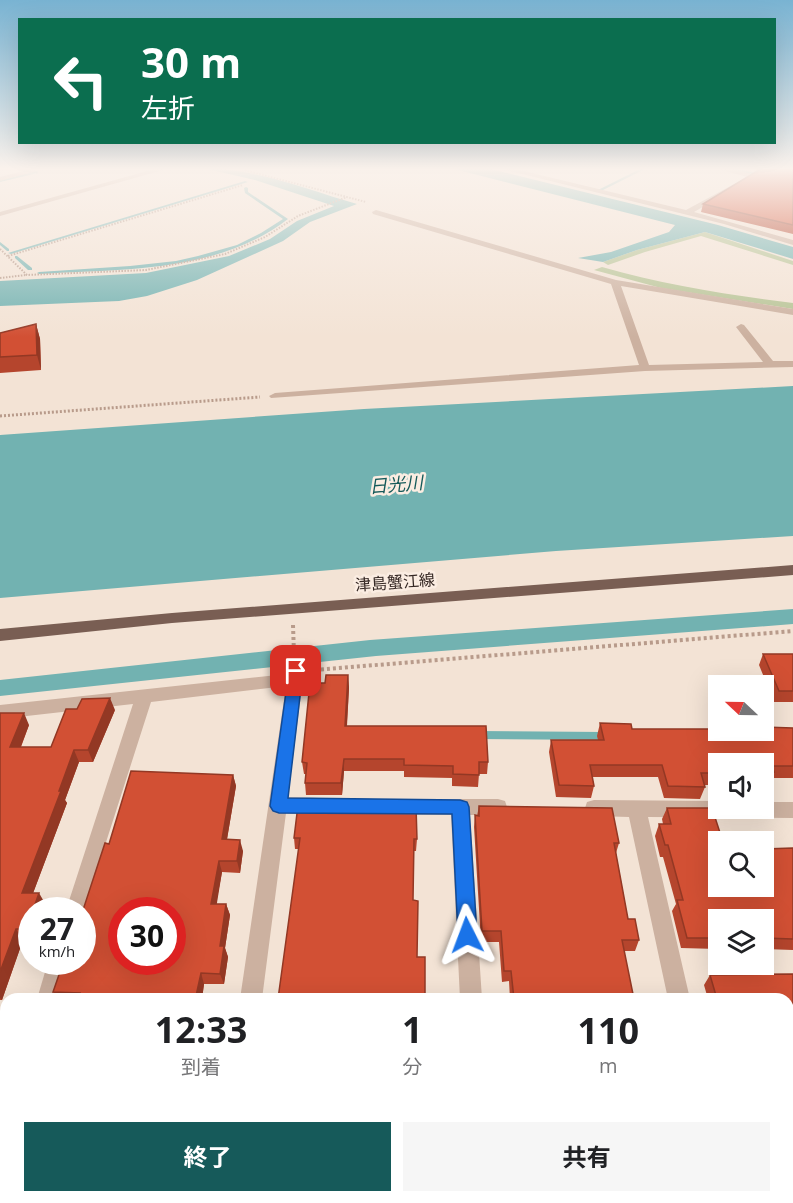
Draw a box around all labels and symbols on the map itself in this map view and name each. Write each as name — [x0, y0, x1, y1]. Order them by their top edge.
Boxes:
water label: 日光川 — [368, 470, 426, 498]
street label: 津島蟹江線 — [354, 568, 436, 596]
pin — [270, 645, 321, 696]
north arrow — [708, 675, 774, 741]
speed limit sign: 30 — [108, 897, 186, 975]
position arrow — [435, 903, 499, 967]

